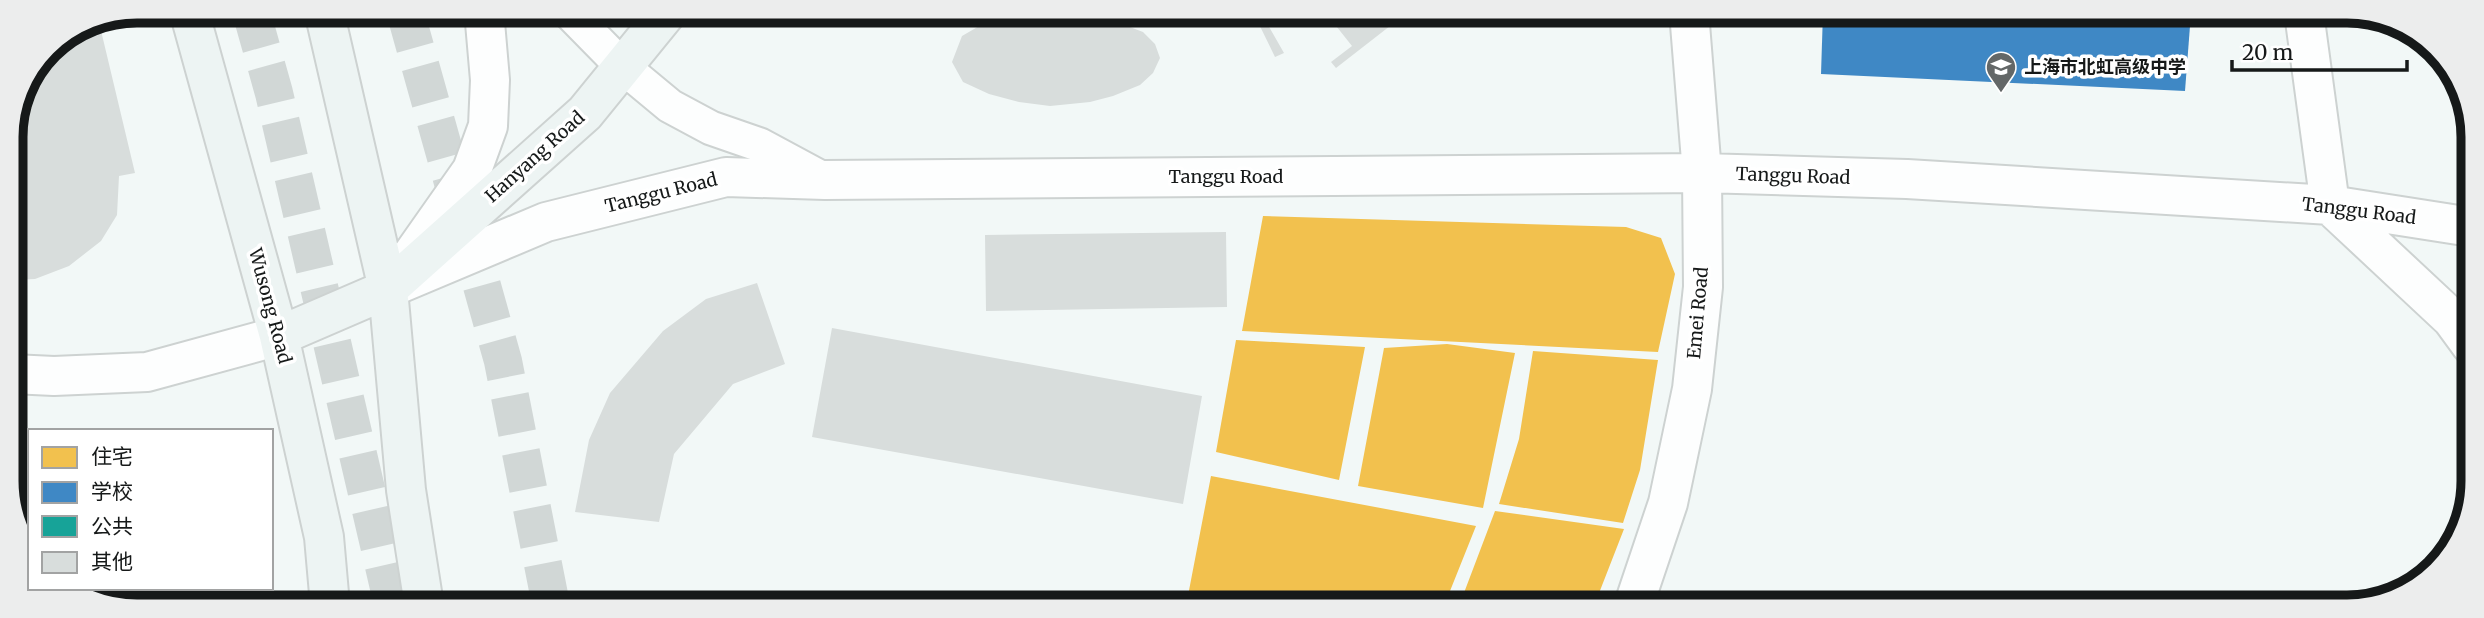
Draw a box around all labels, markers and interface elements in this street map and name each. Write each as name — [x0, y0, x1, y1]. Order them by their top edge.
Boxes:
scale bar — [2232, 28, 2407, 72]
text: 20 m — [2242, 39, 2294, 66]
school or university icon: 上海市北虹高级中学 — [1984, 50, 2018, 94]
place label: 上海市北虹高级中学 — [2024, 55, 2186, 78]
street label: Hanyang Road — [480, 106, 589, 207]
street label: Tanggu Road — [1735, 162, 1851, 189]
street label: Tanggu Road — [1169, 165, 1284, 188]
street label: Tanggu Road — [602, 167, 720, 218]
street label: Tanggu Road — [2301, 192, 2418, 229]
street label: Wusong Road — [244, 245, 297, 366]
street label: Emei Road — [1682, 266, 1713, 360]
legend — [28, 429, 273, 590]
text: 住宅 — [91, 443, 133, 470]
text: 学校 — [91, 478, 133, 505]
text: 公共 — [91, 513, 133, 540]
text: 其他 — [91, 548, 133, 575]

